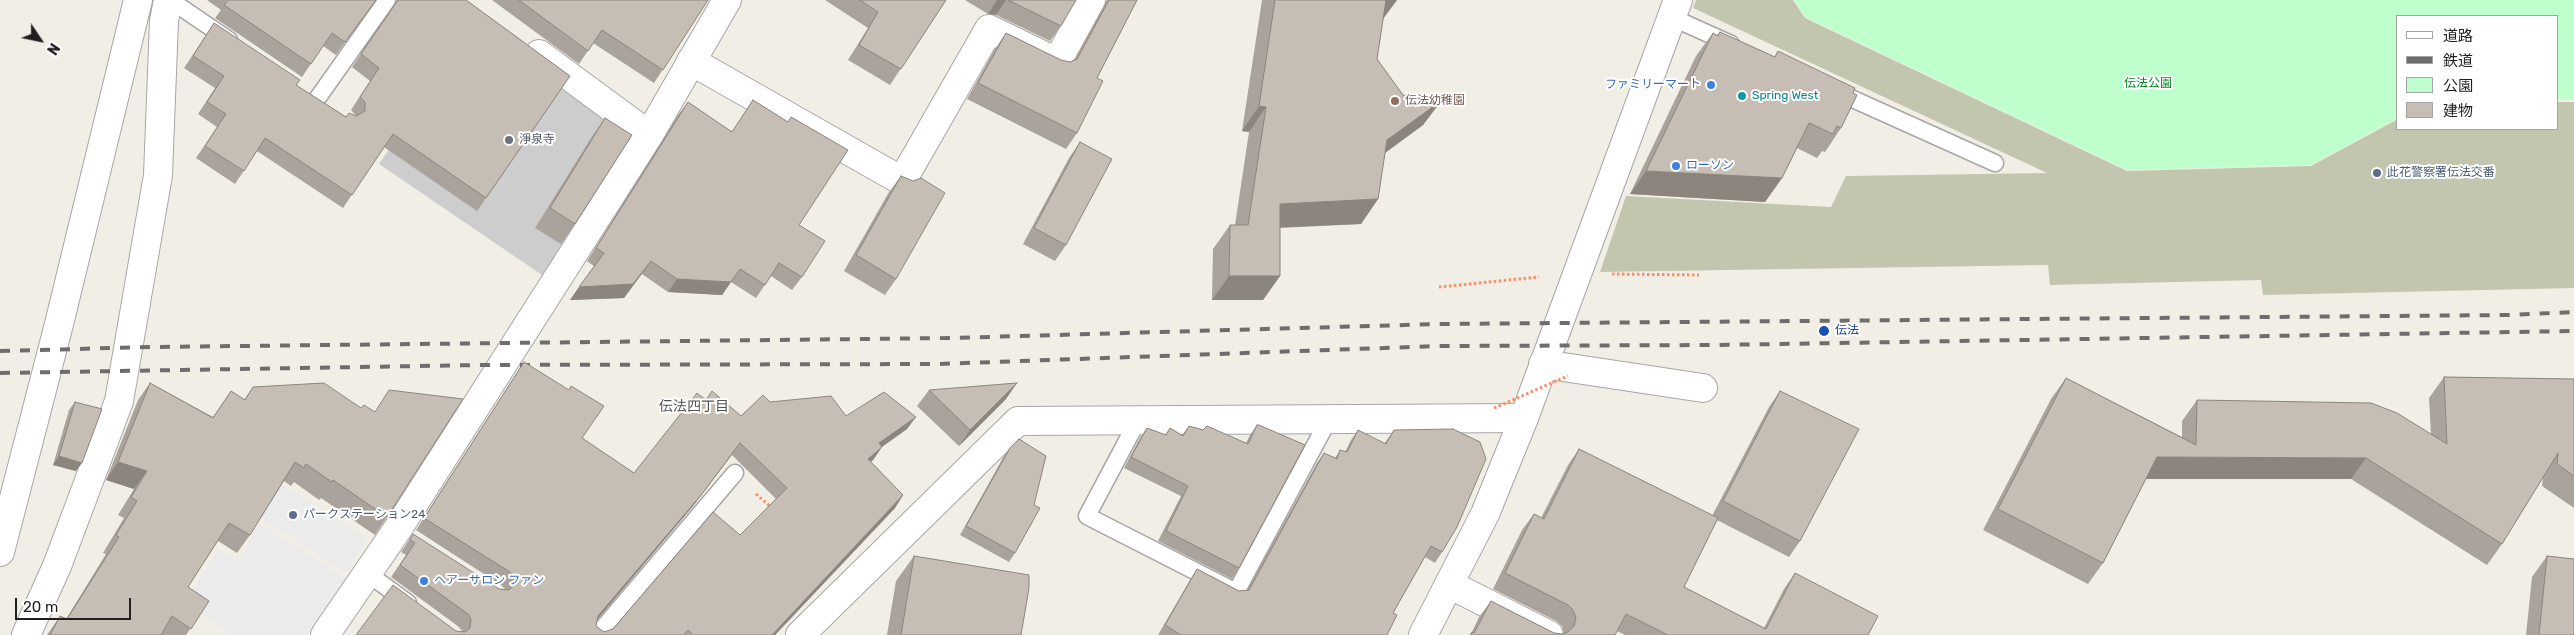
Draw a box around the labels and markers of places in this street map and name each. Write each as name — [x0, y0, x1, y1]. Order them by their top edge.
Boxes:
place label: ファミリーマート — [1605, 78, 1701, 92]
marker: ファミリーマート — [1705, 79, 1717, 91]
place label: Spring West — [1752, 89, 1818, 103]
marker: Spring West — [1736, 90, 1748, 102]
place label: 伝法幼稚園 — [1405, 94, 1465, 108]
marker: 伝法幼稚園 — [1389, 95, 1401, 107]
place label: 淨泉寺 — [519, 133, 555, 147]
marker: 淨泉寺 — [503, 134, 515, 146]
place label: ローソン — [1686, 159, 1734, 173]
marker: ローソン — [1670, 160, 1682, 172]
place label: 此花警察署伝法交番 — [2387, 166, 2495, 180]
marker: 此花警察署伝法交番 — [2371, 167, 2383, 179]
marker: 伝法 — [1817, 324, 1831, 338]
place label: 伝法 — [1835, 324, 1859, 338]
place label: パークステーション24 — [303, 508, 425, 522]
marker: パークステーション24 — [287, 509, 299, 521]
place label: ヘアーサロン ファン — [434, 574, 544, 588]
marker: ヘアーサロン ファン — [418, 575, 430, 587]

